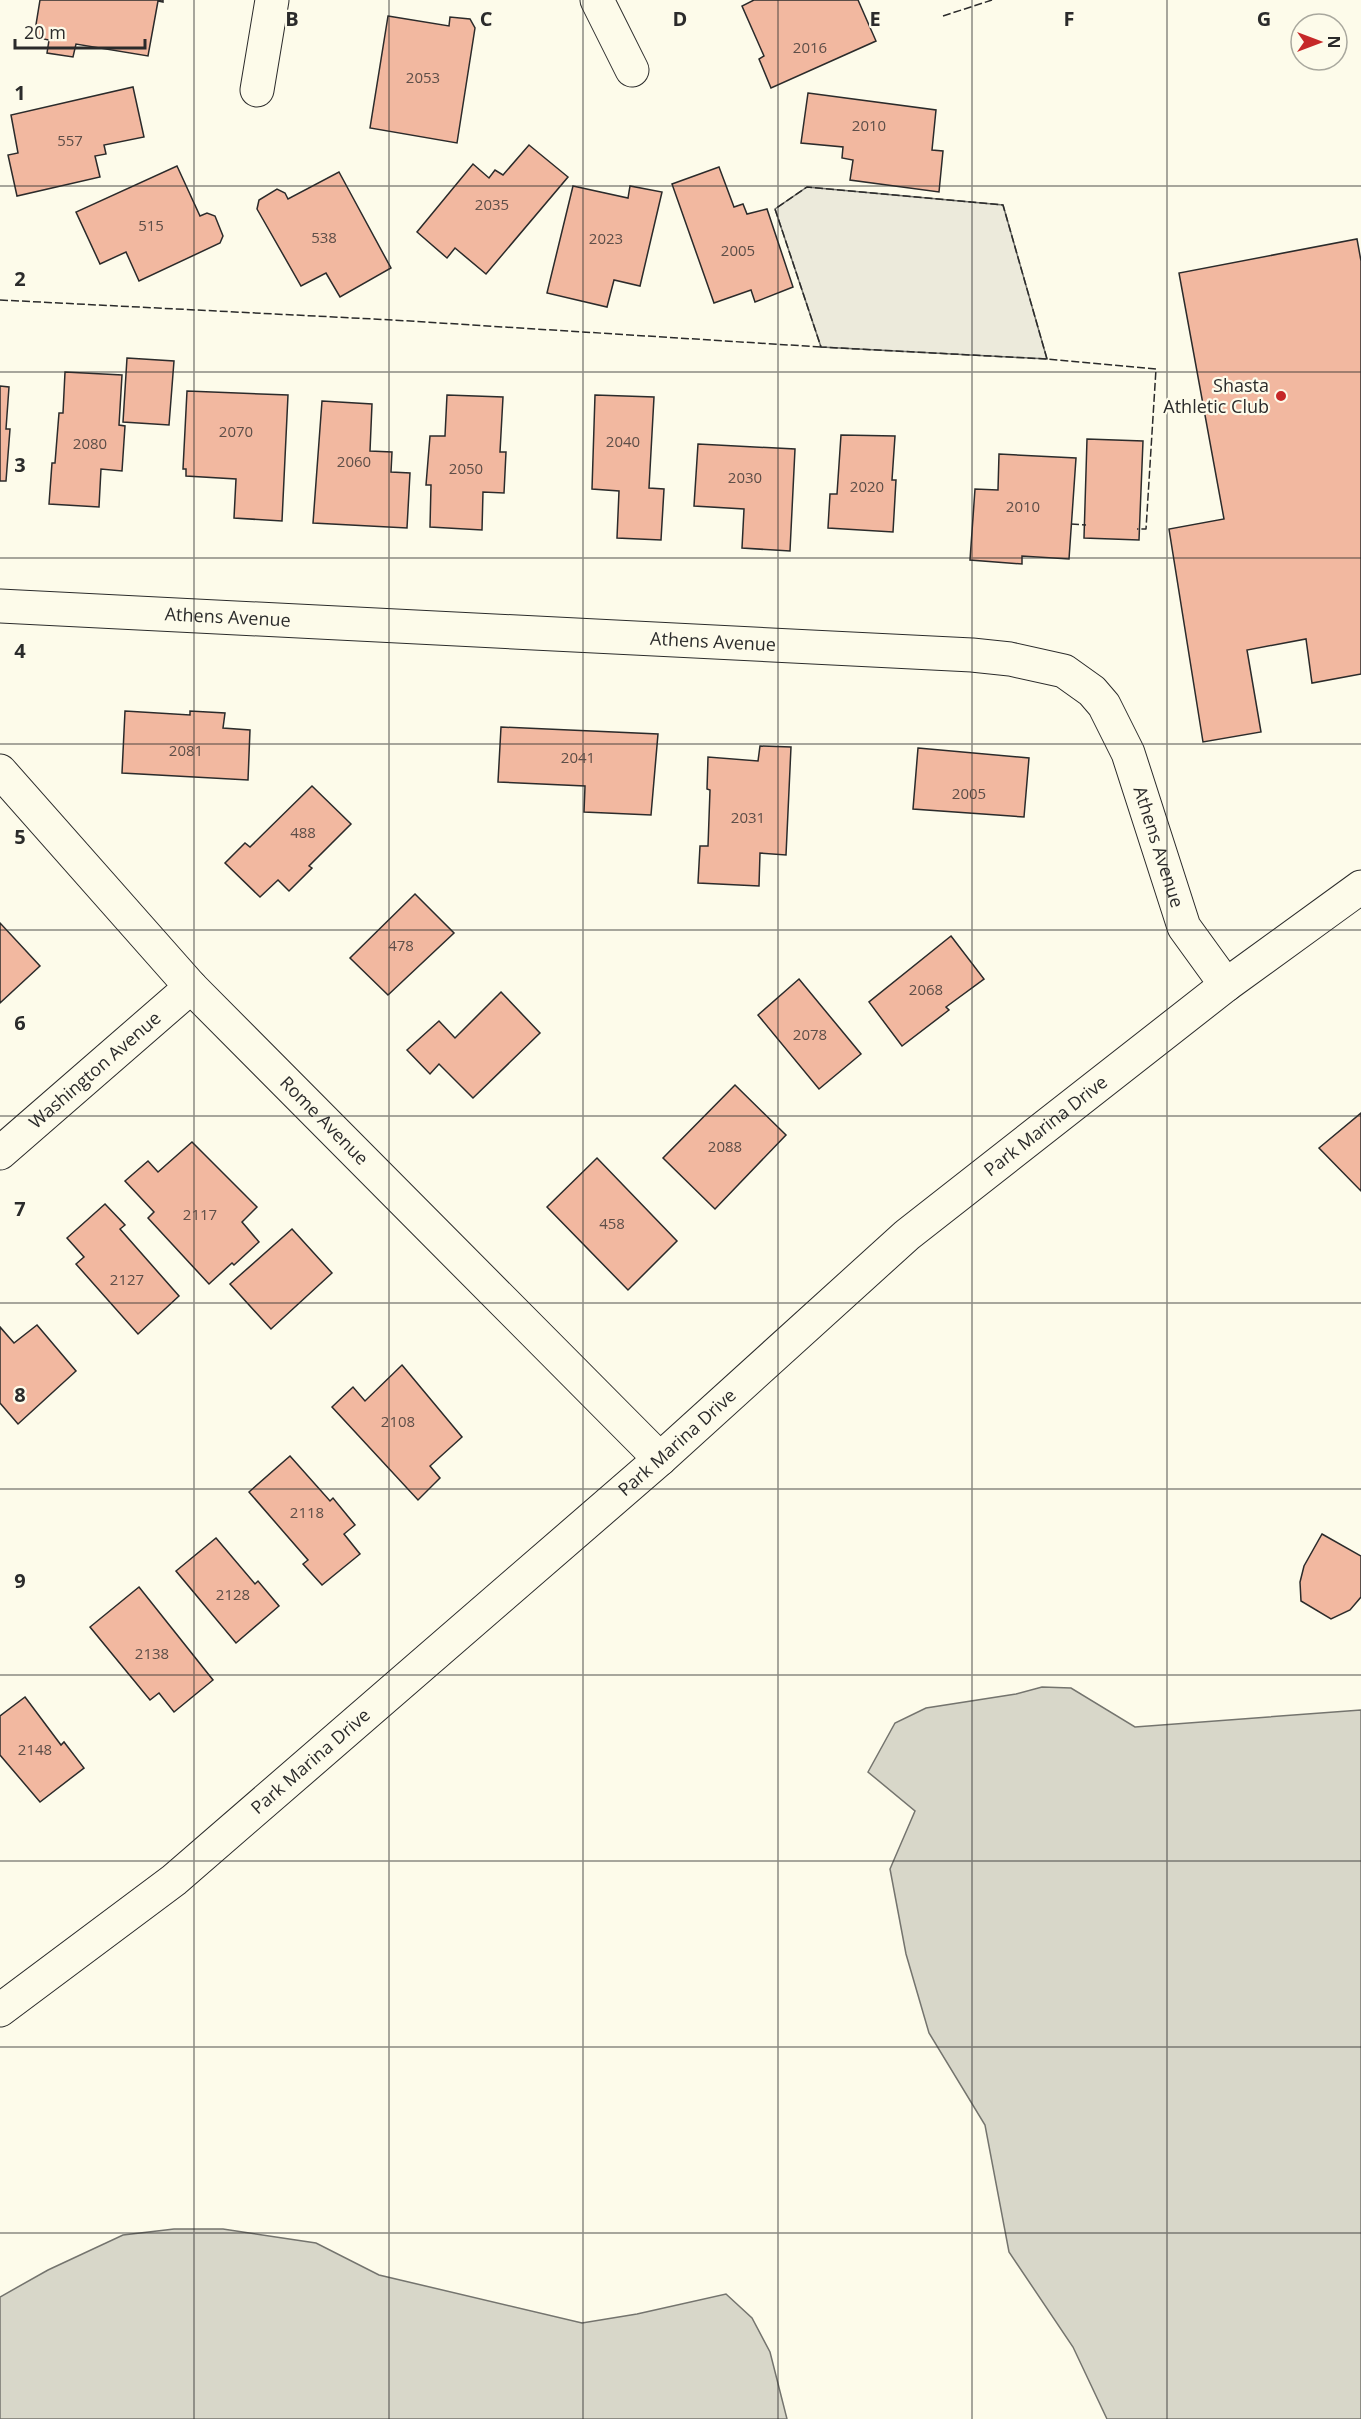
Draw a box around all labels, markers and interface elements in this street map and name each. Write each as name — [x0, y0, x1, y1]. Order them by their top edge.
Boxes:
text: B — [285, 5, 299, 32]
text: C — [480, 5, 493, 32]
text: D — [673, 5, 687, 32]
text: E — [869, 5, 881, 32]
text: F — [1064, 5, 1074, 32]
text: G — [1257, 5, 1271, 32]
scale bar — [15, 12, 146, 50]
north arrow — [1289, 12, 1349, 72]
text: 20 m — [24, 20, 66, 44]
text: N — [1323, 35, 1345, 49]
house number: 2016 — [793, 37, 827, 57]
house number: 2053 — [406, 67, 440, 87]
text: 1 — [14, 79, 26, 106]
house number: 2010 — [852, 115, 886, 135]
house number: 557 — [57, 130, 83, 150]
house number: 2035 — [475, 194, 509, 214]
house number: 515 — [138, 215, 164, 235]
house number: 538 — [311, 227, 337, 247]
house number: 2023 — [589, 228, 623, 248]
house number: 2005 — [721, 240, 755, 260]
text: 2 — [14, 265, 26, 292]
place label: Shasta Athletic Club — [1163, 373, 1269, 418]
marker: Shasta Athletic Club — [1274, 389, 1288, 403]
house number: 2070 — [219, 421, 253, 441]
house number: 2040 — [606, 431, 640, 451]
house number: 2080 — [73, 433, 107, 453]
text: 3 — [14, 451, 26, 478]
house number: 2060 — [337, 451, 371, 471]
house number: 2050 — [449, 458, 483, 478]
house number: 2030 — [728, 467, 762, 487]
house number: 2020 — [850, 476, 884, 496]
house number: 2010 — [1006, 496, 1040, 516]
street label: Athens Avenue — [164, 601, 291, 632]
street label: Athens Avenue — [650, 626, 777, 656]
text: 4 — [14, 637, 26, 664]
house number: 2081 — [169, 740, 203, 760]
house number: 2041 — [561, 747, 595, 767]
house number: 2005 — [952, 783, 986, 803]
street label: Athens Avenue — [1128, 783, 1190, 910]
house number: 2031 — [731, 807, 765, 827]
house number: 488 — [290, 822, 316, 842]
text: 5 — [14, 823, 26, 850]
house number: 478 — [388, 935, 414, 955]
house number: 2068 — [909, 979, 943, 999]
street label: Washington Avenue — [23, 1006, 165, 1134]
text: 6 — [14, 1009, 26, 1036]
house number: 2078 — [793, 1024, 827, 1044]
street label: Rome Avenue — [275, 1070, 374, 1170]
street label: Park Marina Drive — [979, 1070, 1112, 1181]
house number: 2088 — [708, 1136, 742, 1156]
text: 7 — [14, 1195, 26, 1222]
house number: 2117 — [183, 1204, 217, 1224]
house number: 458 — [599, 1213, 625, 1233]
house number: 2127 — [110, 1269, 144, 1289]
text: 8 — [14, 1381, 26, 1408]
street label: Park Marina Drive — [613, 1383, 741, 1501]
house number: 2108 — [381, 1411, 415, 1431]
house number: 2118 — [290, 1502, 324, 1522]
text: 9 — [14, 1567, 26, 1594]
house number: 2128 — [216, 1584, 250, 1604]
house number: 2138 — [135, 1643, 169, 1663]
street label: Park Marina Drive — [245, 1703, 375, 1819]
house number: 2148 — [18, 1739, 52, 1759]

